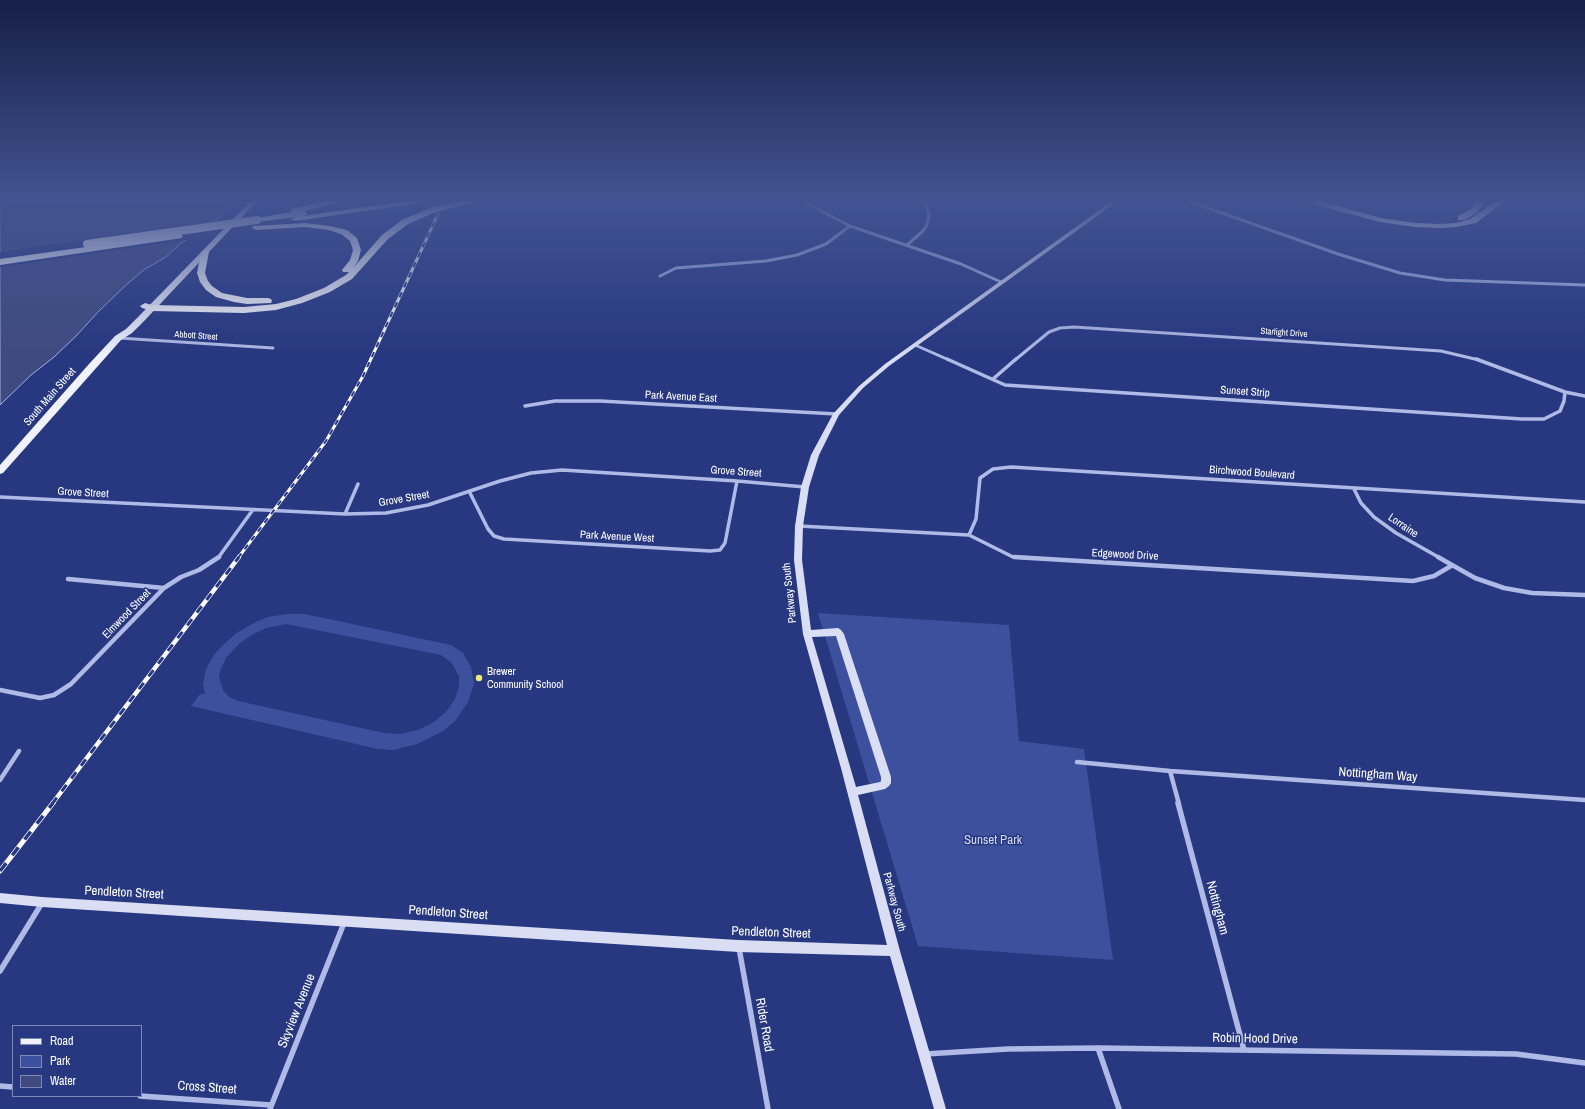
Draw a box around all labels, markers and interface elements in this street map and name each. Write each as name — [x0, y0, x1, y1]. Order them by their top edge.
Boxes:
street label: Starlight Drive — [1260, 326, 1308, 340]
street label: Abbott Street — [174, 329, 218, 343]
street label: South Main Street — [21, 365, 79, 429]
street label: Sunset Strip — [1220, 384, 1270, 400]
street label: Park Avenue East — [645, 389, 717, 405]
street label: Birchwood Boulevard — [1209, 463, 1295, 483]
street label: Grove Street — [710, 464, 762, 480]
street label: Grove Street — [57, 485, 109, 501]
street label: Grove Street — [378, 488, 430, 510]
street label: Lorraine — [1385, 511, 1421, 541]
street label: Park Avenue West — [580, 528, 654, 546]
street label: Edgewood Drive — [1091, 547, 1159, 563]
street label: Parkway South — [780, 562, 800, 624]
street label: Elmwood Street — [100, 587, 154, 641]
place label: Brewer Community School — [487, 665, 563, 691]
marker: Brewer Community School — [474, 673, 484, 683]
street label: Nottingham Way — [1338, 764, 1418, 786]
park label: Sunset Park — [964, 833, 1022, 849]
street label: Parkway South — [880, 871, 908, 933]
street label: Nottingham — [1202, 879, 1232, 937]
street label: Pendleton Street — [84, 883, 164, 903]
street label: Pendleton Street — [408, 902, 488, 924]
street label: Pendleton Street — [731, 924, 811, 942]
street label: Skyview Avenue — [275, 972, 319, 1050]
street label: Rider Road — [752, 997, 776, 1053]
legend — [12, 1025, 142, 1097]
street label: Robin Hood Drive — [1212, 1030, 1298, 1048]
text: Road — [50, 1033, 74, 1049]
text: Park — [50, 1053, 70, 1069]
text: Water — [50, 1073, 76, 1089]
street label: Cross Street — [177, 1078, 237, 1098]

